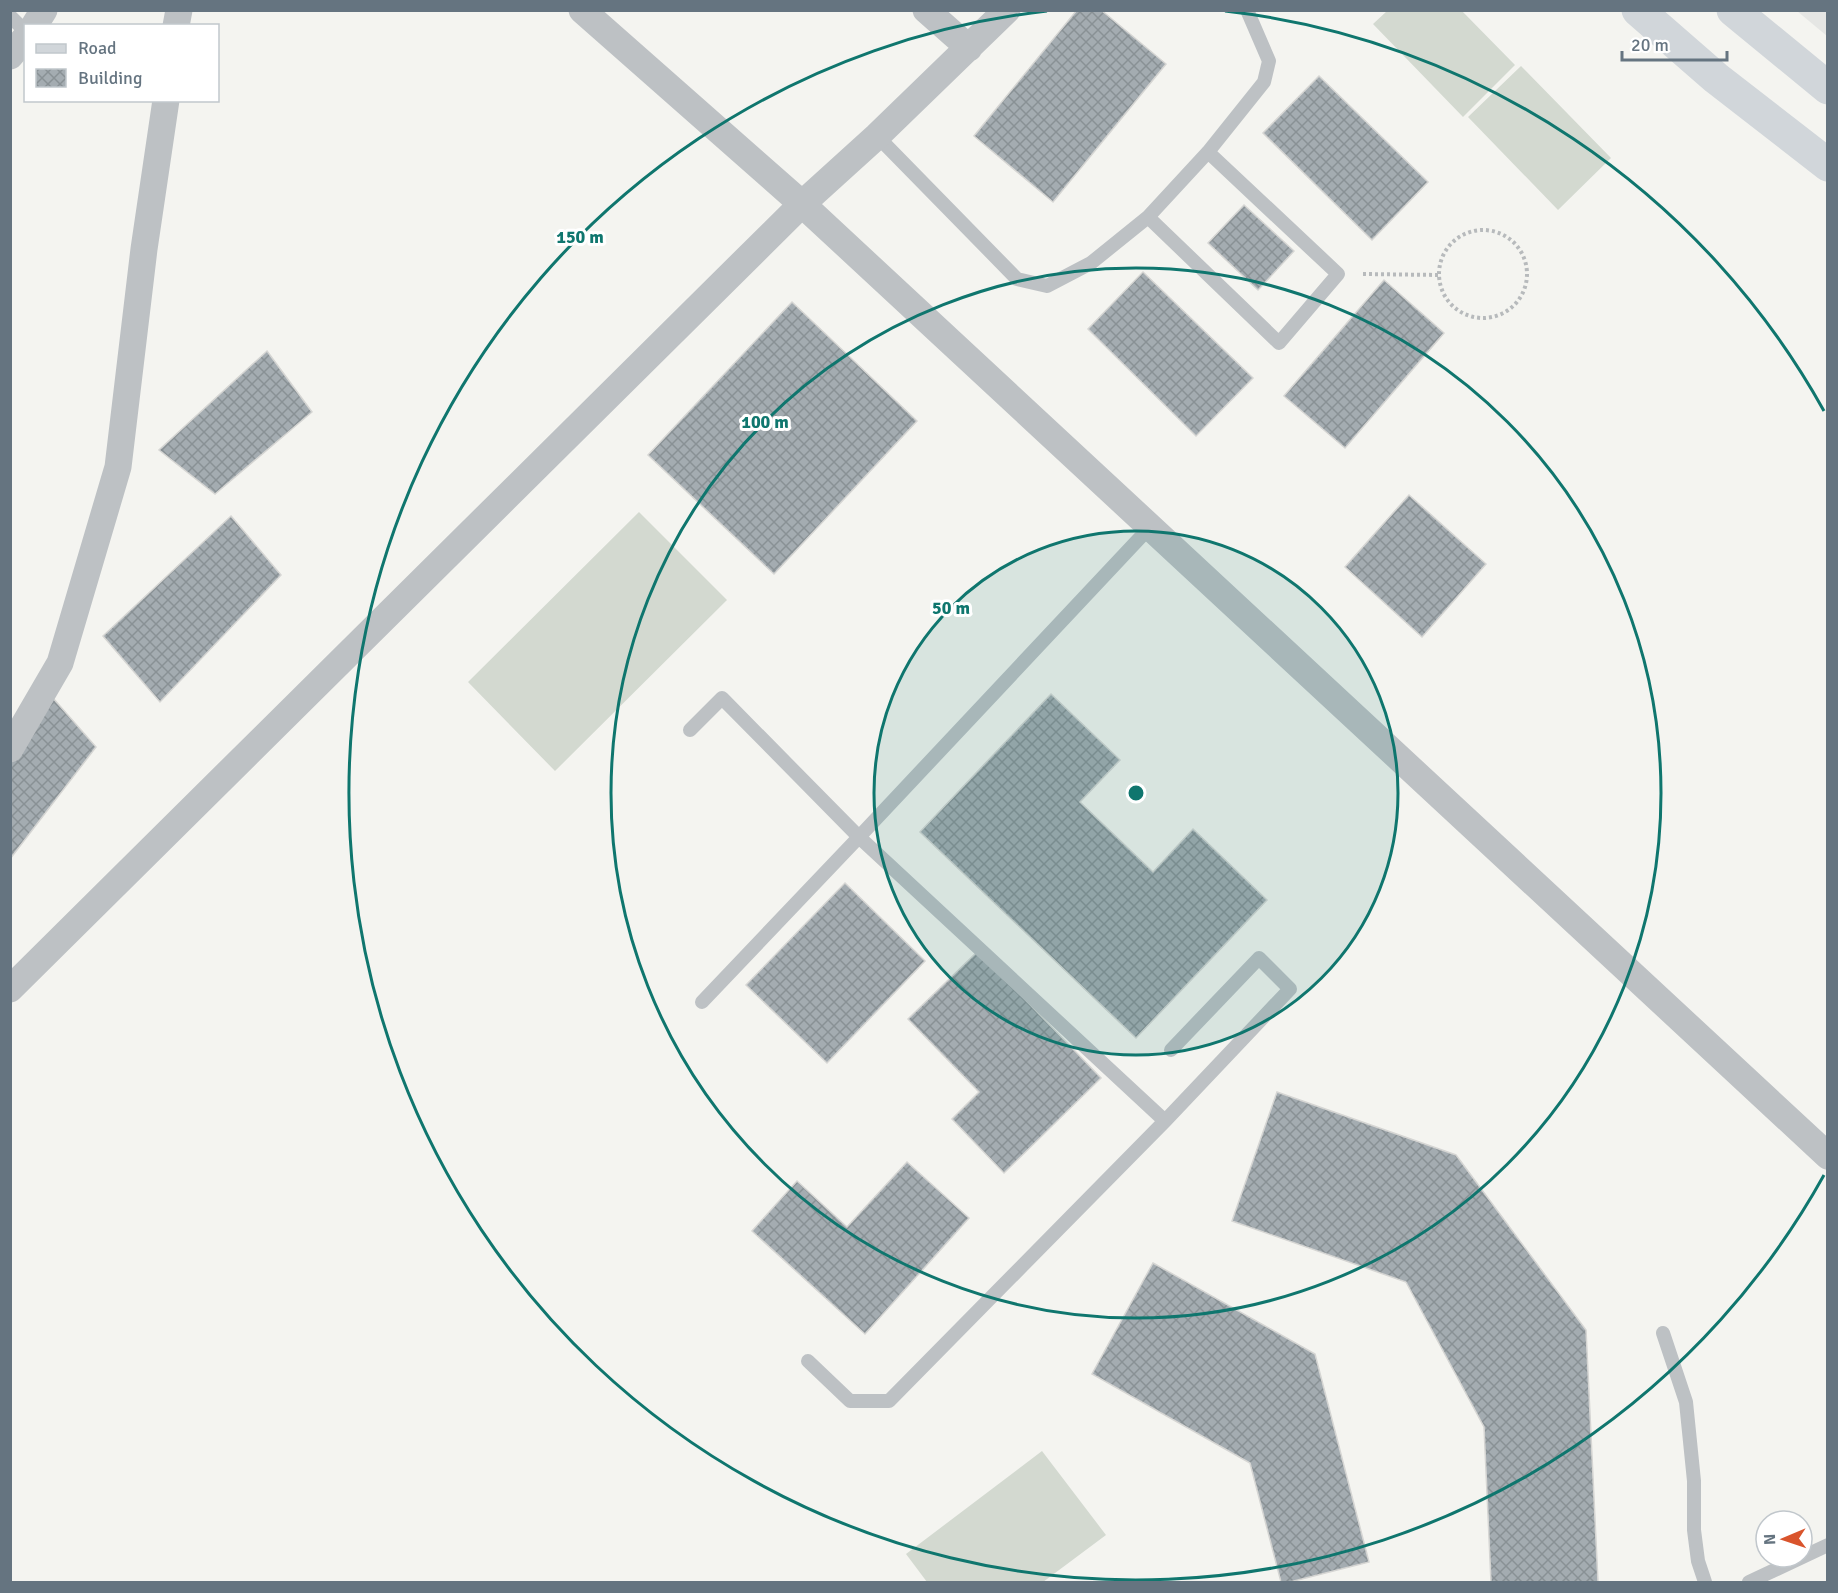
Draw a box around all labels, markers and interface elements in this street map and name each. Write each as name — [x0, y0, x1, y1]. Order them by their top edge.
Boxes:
legend — [24, 24, 219, 102]
scale bar — [1622, 24, 1727, 62]
text: 20 m — [1631, 34, 1669, 56]
text: Road — [78, 37, 117, 59]
text: Building — [78, 67, 142, 89]
text: 150 m — [556, 226, 604, 248]
text: 100 m — [741, 411, 789, 433]
text: 50 m — [932, 597, 970, 619]
centre of rings — [1126, 783, 1146, 803]
north arrow — [1754, 1509, 1814, 1569]
text: N — [1760, 1534, 1780, 1545]

